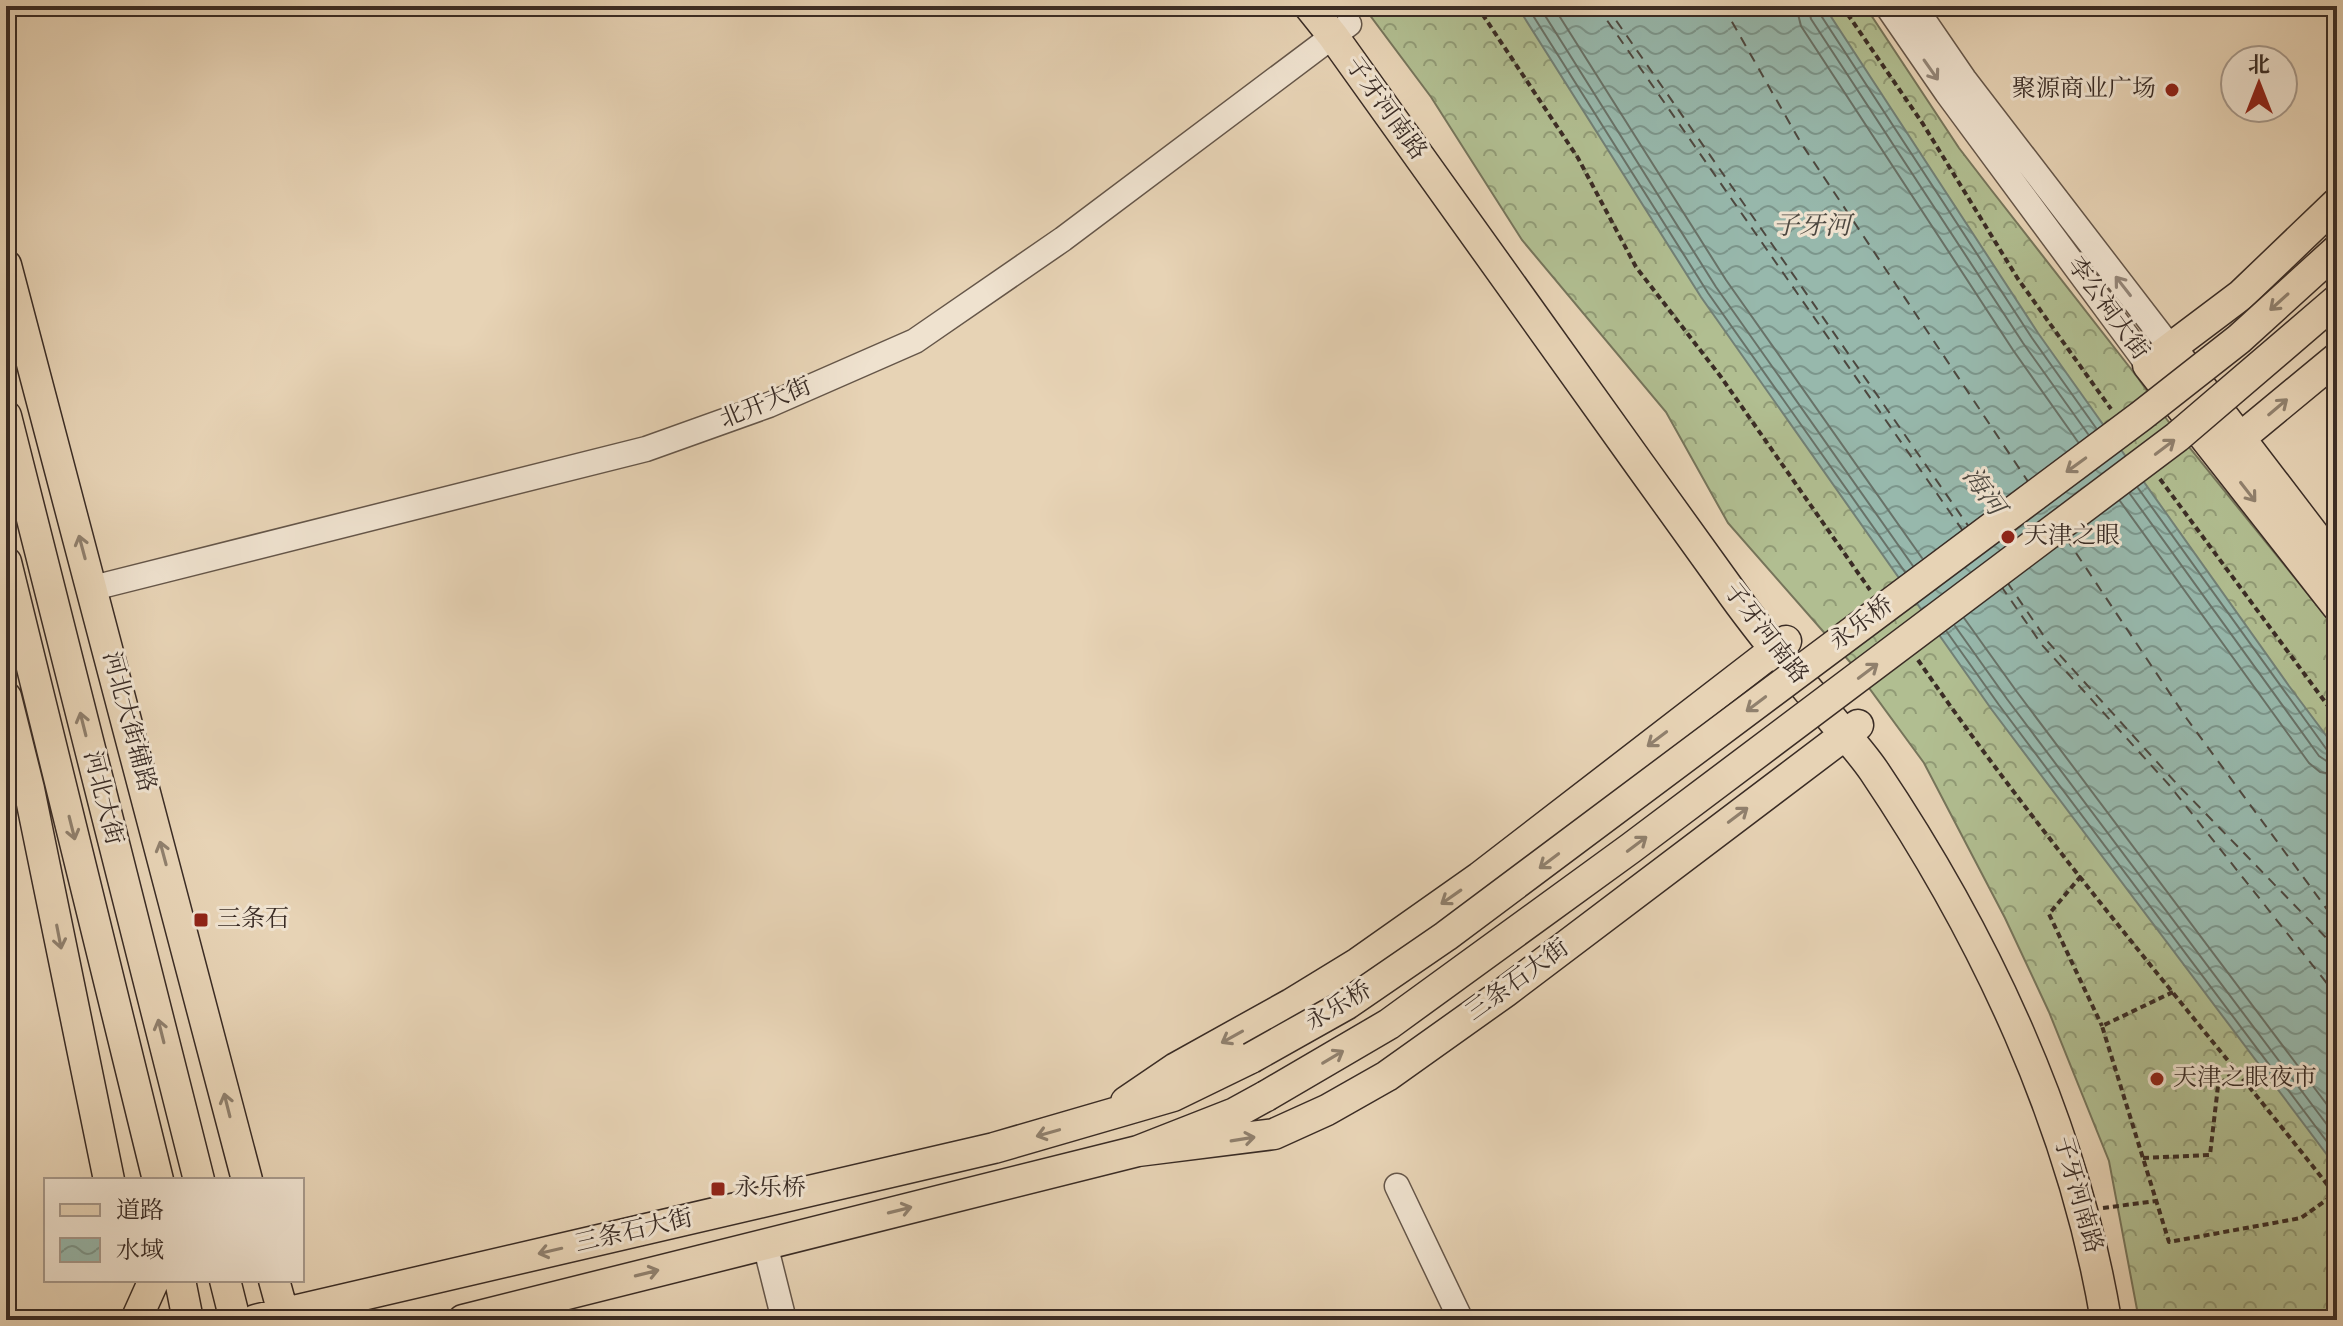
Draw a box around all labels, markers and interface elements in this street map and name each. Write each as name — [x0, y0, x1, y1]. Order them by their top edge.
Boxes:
north arrow — [2219, 44, 2299, 124]
street label: 子牙河南路 — [1340, 52, 1432, 165]
text: 北 — [2248, 54, 2270, 77]
one-way arrow — [1923, 59, 1939, 81]
place label: 聚源商业广场 — [2012, 75, 2156, 102]
marker: 聚源商业广场 — [2163, 81, 2181, 99]
water label: 子牙河 — [1773, 212, 1855, 240]
street label: 李公祠大街 — [2062, 252, 2154, 365]
one-way arrow — [2114, 275, 2131, 297]
one-way arrow — [2270, 293, 2290, 311]
street label: 北开大街 — [716, 372, 815, 433]
one-way arrow — [2267, 398, 2288, 416]
one-way arrow — [2154, 438, 2175, 455]
one-way arrow — [2066, 456, 2087, 473]
water label: 海河 — [1957, 462, 2013, 524]
one-way arrow — [2239, 481, 2257, 502]
place label: 天津之眼 — [2024, 522, 2120, 549]
marker: 天津之眼 — [1999, 528, 2017, 546]
one-way arrow — [74, 535, 89, 561]
street label: 子牙河南路 — [1719, 577, 1814, 689]
street label: 永乐桥 — [1824, 590, 1898, 655]
street label: 河北大街辅路 — [98, 649, 161, 795]
one-way arrow — [1857, 662, 1878, 679]
one-way arrow — [1746, 696, 1767, 713]
one-way arrow — [75, 712, 90, 738]
one-way arrow — [1647, 731, 1668, 748]
street label: 河北大街 — [79, 748, 128, 847]
one-way arrow — [1727, 807, 1748, 824]
one-way arrow — [65, 814, 80, 840]
one-way arrow — [1626, 835, 1648, 852]
one-way arrow — [154, 840, 169, 866]
one-way arrow — [1538, 853, 1560, 869]
one-way arrow — [1440, 889, 1462, 905]
place label: 三条石 — [217, 905, 289, 932]
marker: 三条石 — [192, 911, 210, 929]
one-way arrow — [52, 924, 67, 949]
street label: 三条石大街 — [1461, 934, 1574, 1026]
street label: 永乐桥 — [1300, 976, 1376, 1036]
one-way arrow — [153, 1018, 168, 1044]
one-way arrow — [1220, 1030, 1244, 1045]
one-way arrow — [1321, 1049, 1344, 1065]
place label: 天津之眼夜市 — [2173, 1064, 2317, 1091]
marker: 天津之眼夜市 — [2148, 1070, 2166, 1088]
one-way arrow — [219, 1092, 234, 1118]
one-way arrow — [1035, 1126, 1061, 1141]
one-way arrow — [1230, 1131, 1255, 1146]
street label: 子牙河南路 — [2049, 1133, 2108, 1256]
place label: 永乐桥 — [734, 1174, 806, 1201]
legend — [44, 1178, 304, 1282]
marker: 永乐桥 — [709, 1180, 727, 1198]
text: 道路 — [116, 1197, 164, 1224]
one-way arrow — [886, 1202, 912, 1217]
street label: 三条石大街 — [572, 1204, 695, 1257]
text: 水域 — [116, 1237, 164, 1264]
one-way arrow — [537, 1244, 563, 1259]
one-way arrow — [634, 1265, 660, 1280]

